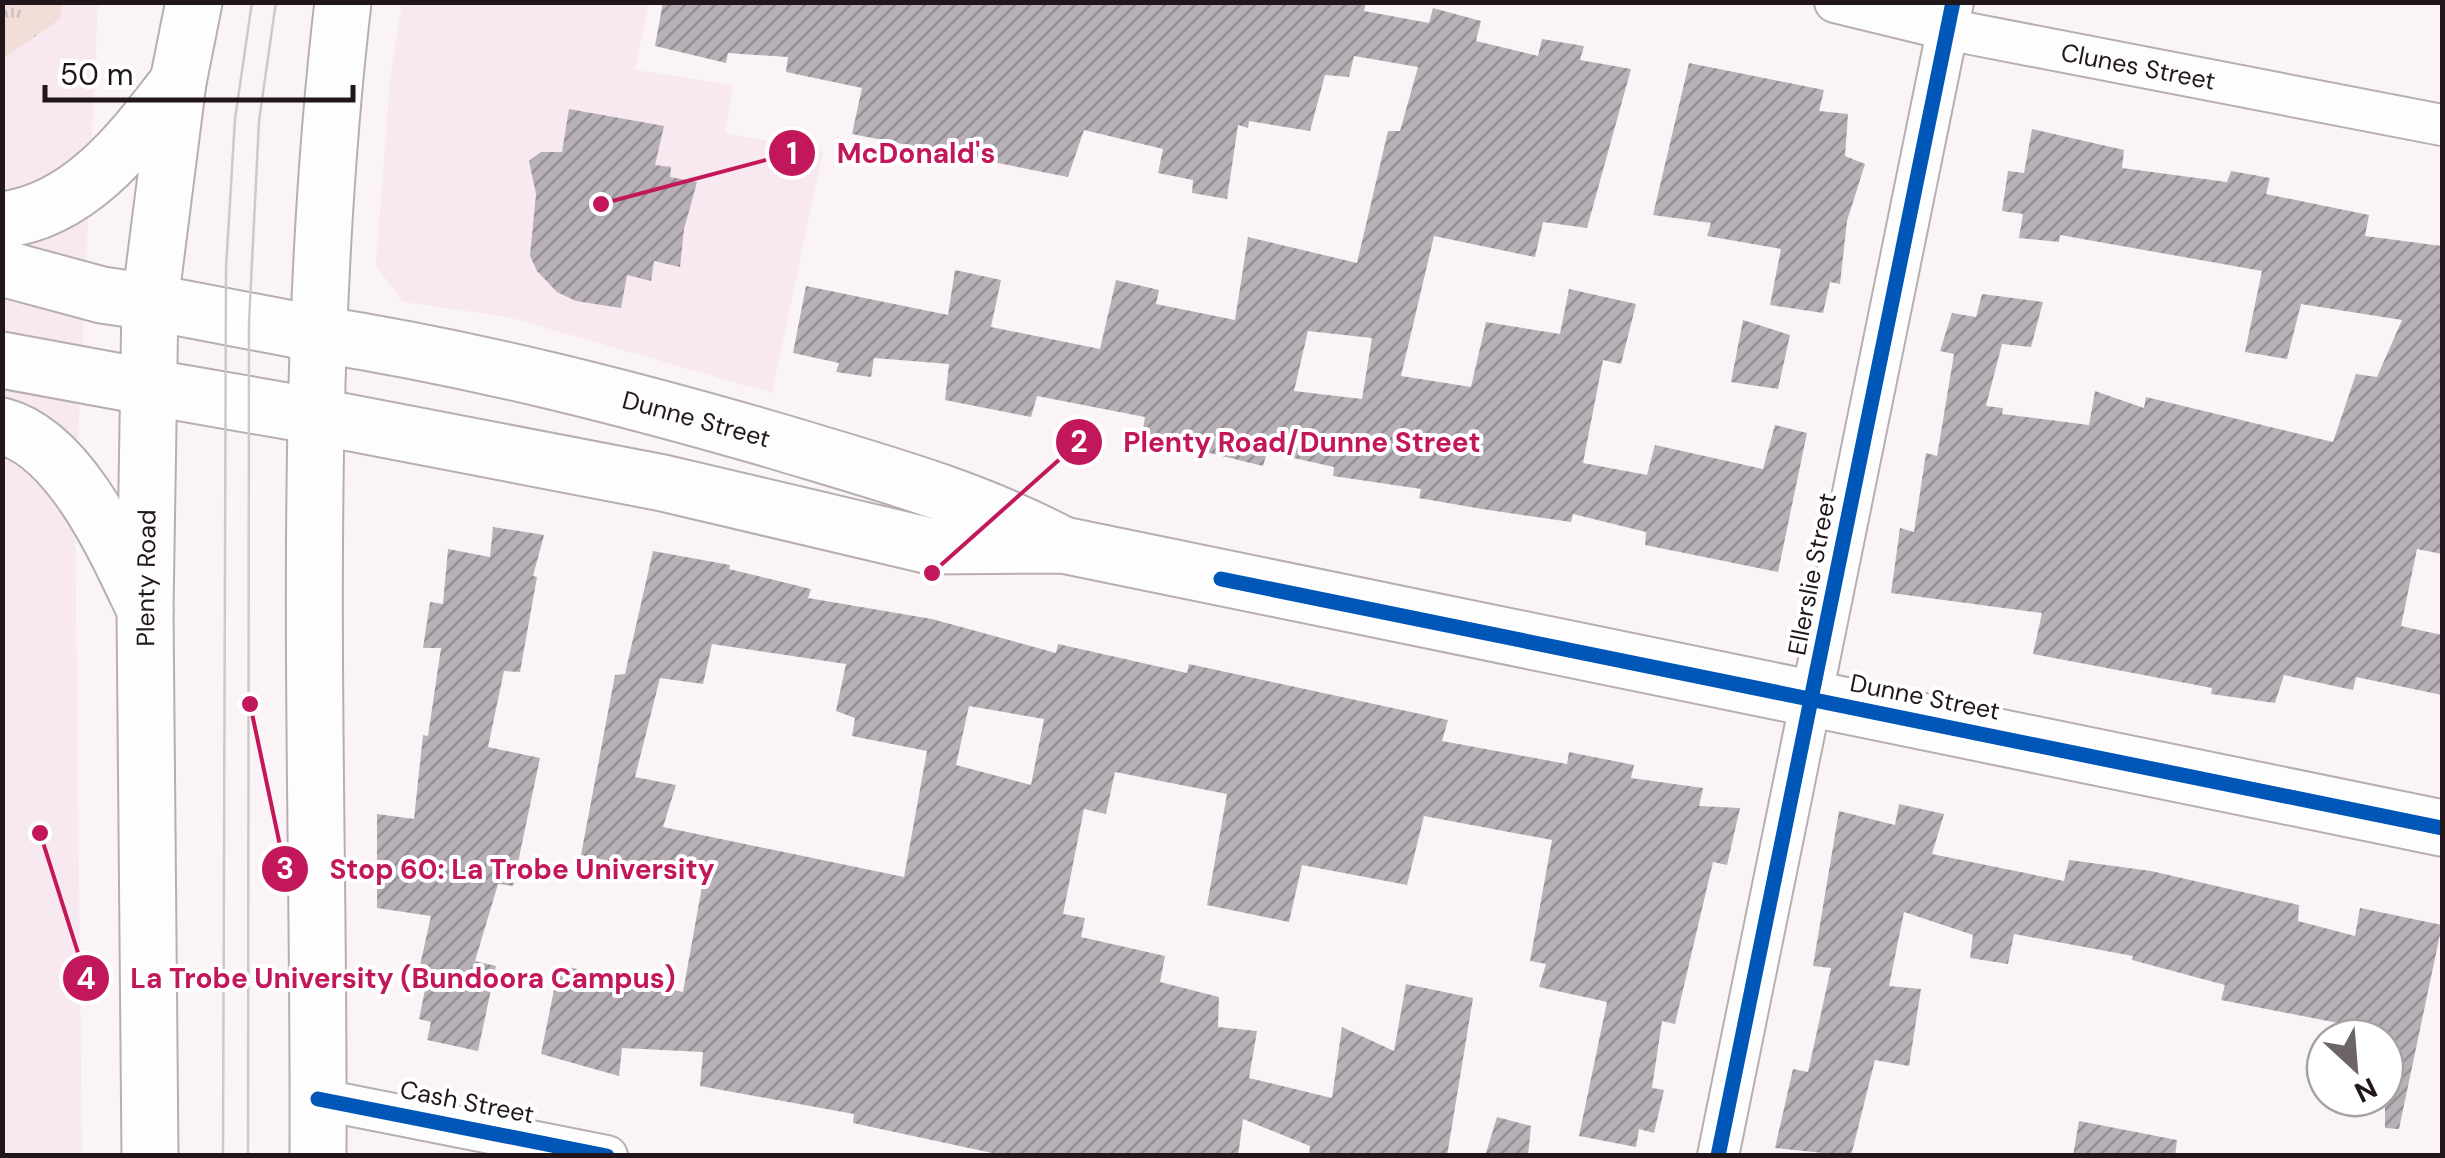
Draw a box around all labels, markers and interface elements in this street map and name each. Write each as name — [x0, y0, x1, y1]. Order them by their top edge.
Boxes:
street label: Clunes Street — [2058, 35, 2218, 97]
scale bar — [45, 40, 352, 102]
text: 50 m — [60, 55, 134, 94]
callout: McDonald's — [767, 124, 1015, 182]
text: 1 — [787, 134, 797, 173]
text: McDonald's — [837, 135, 995, 172]
street label: Dunne Street — [619, 383, 774, 455]
callout: Plenty Road/Dunne Street — [1054, 413, 1501, 471]
text: 2 — [1070, 422, 1088, 461]
text: Plenty Road/Dunne Street — [1123, 424, 1481, 461]
street label: Ellerslie Street — [1780, 490, 1844, 658]
street label: Plenty Road — [128, 509, 163, 647]
street label: Dunne Street — [1847, 666, 2003, 728]
callout: Stop 60: La Trobe University — [260, 840, 735, 898]
text: 3 — [276, 849, 294, 888]
text: Stop 60: La Trobe University — [329, 851, 715, 888]
callout: La Trobe University (Bundoora Campus) — [61, 949, 696, 1007]
text: 4 — [76, 959, 96, 998]
text: La Trobe University (Bundoora Campus) — [130, 960, 676, 997]
north arrow — [2305, 1018, 2405, 1118]
text: N — [2348, 1069, 2383, 1111]
street label: Cash Street — [397, 1073, 537, 1131]

